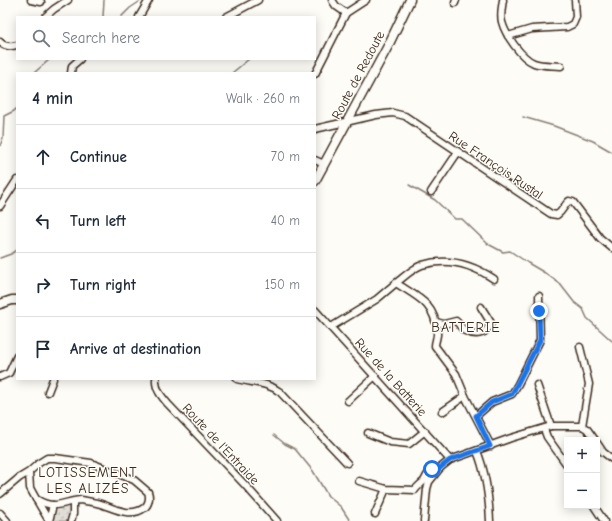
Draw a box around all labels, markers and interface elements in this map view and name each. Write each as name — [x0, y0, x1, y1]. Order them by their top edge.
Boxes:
search box — [16, 16, 316, 60]
icon: search — [30, 27, 52, 49]
street label: Route de Redoute — [329, 28, 388, 122]
text: Search here — [62, 29, 140, 47]
text: 4 min — [32, 89, 73, 108]
text: Walk · 260 m — [226, 91, 300, 106]
street label: Rue François Rustal — [446, 128, 546, 202]
icon: ahead — [32, 146, 54, 168]
text: Continue — [70, 148, 127, 166]
text: 70 m — [271, 149, 300, 164]
icon: left — [32, 210, 54, 232]
text: Turn left — [70, 212, 126, 230]
text: 40 m — [271, 213, 300, 228]
icon: right — [32, 274, 54, 296]
text: Turn right — [70, 276, 136, 294]
text: 150 m — [265, 277, 300, 292]
route end — [530, 302, 548, 320]
district label: BATTERIE — [431, 319, 501, 336]
street label: Rue de la Batterie — [352, 335, 430, 419]
icon: arrive — [32, 338, 54, 360]
text: Arrive at destination — [70, 340, 201, 358]
street label: Route de l'Entraide — [180, 400, 263, 488]
map controls — [564, 437, 600, 509]
button: + — [564, 437, 600, 473]
route start — [423, 460, 441, 478]
district label: LOTISSEMENT LES ALIZÉS — [38, 464, 138, 497]
button: − — [564, 473, 600, 509]

